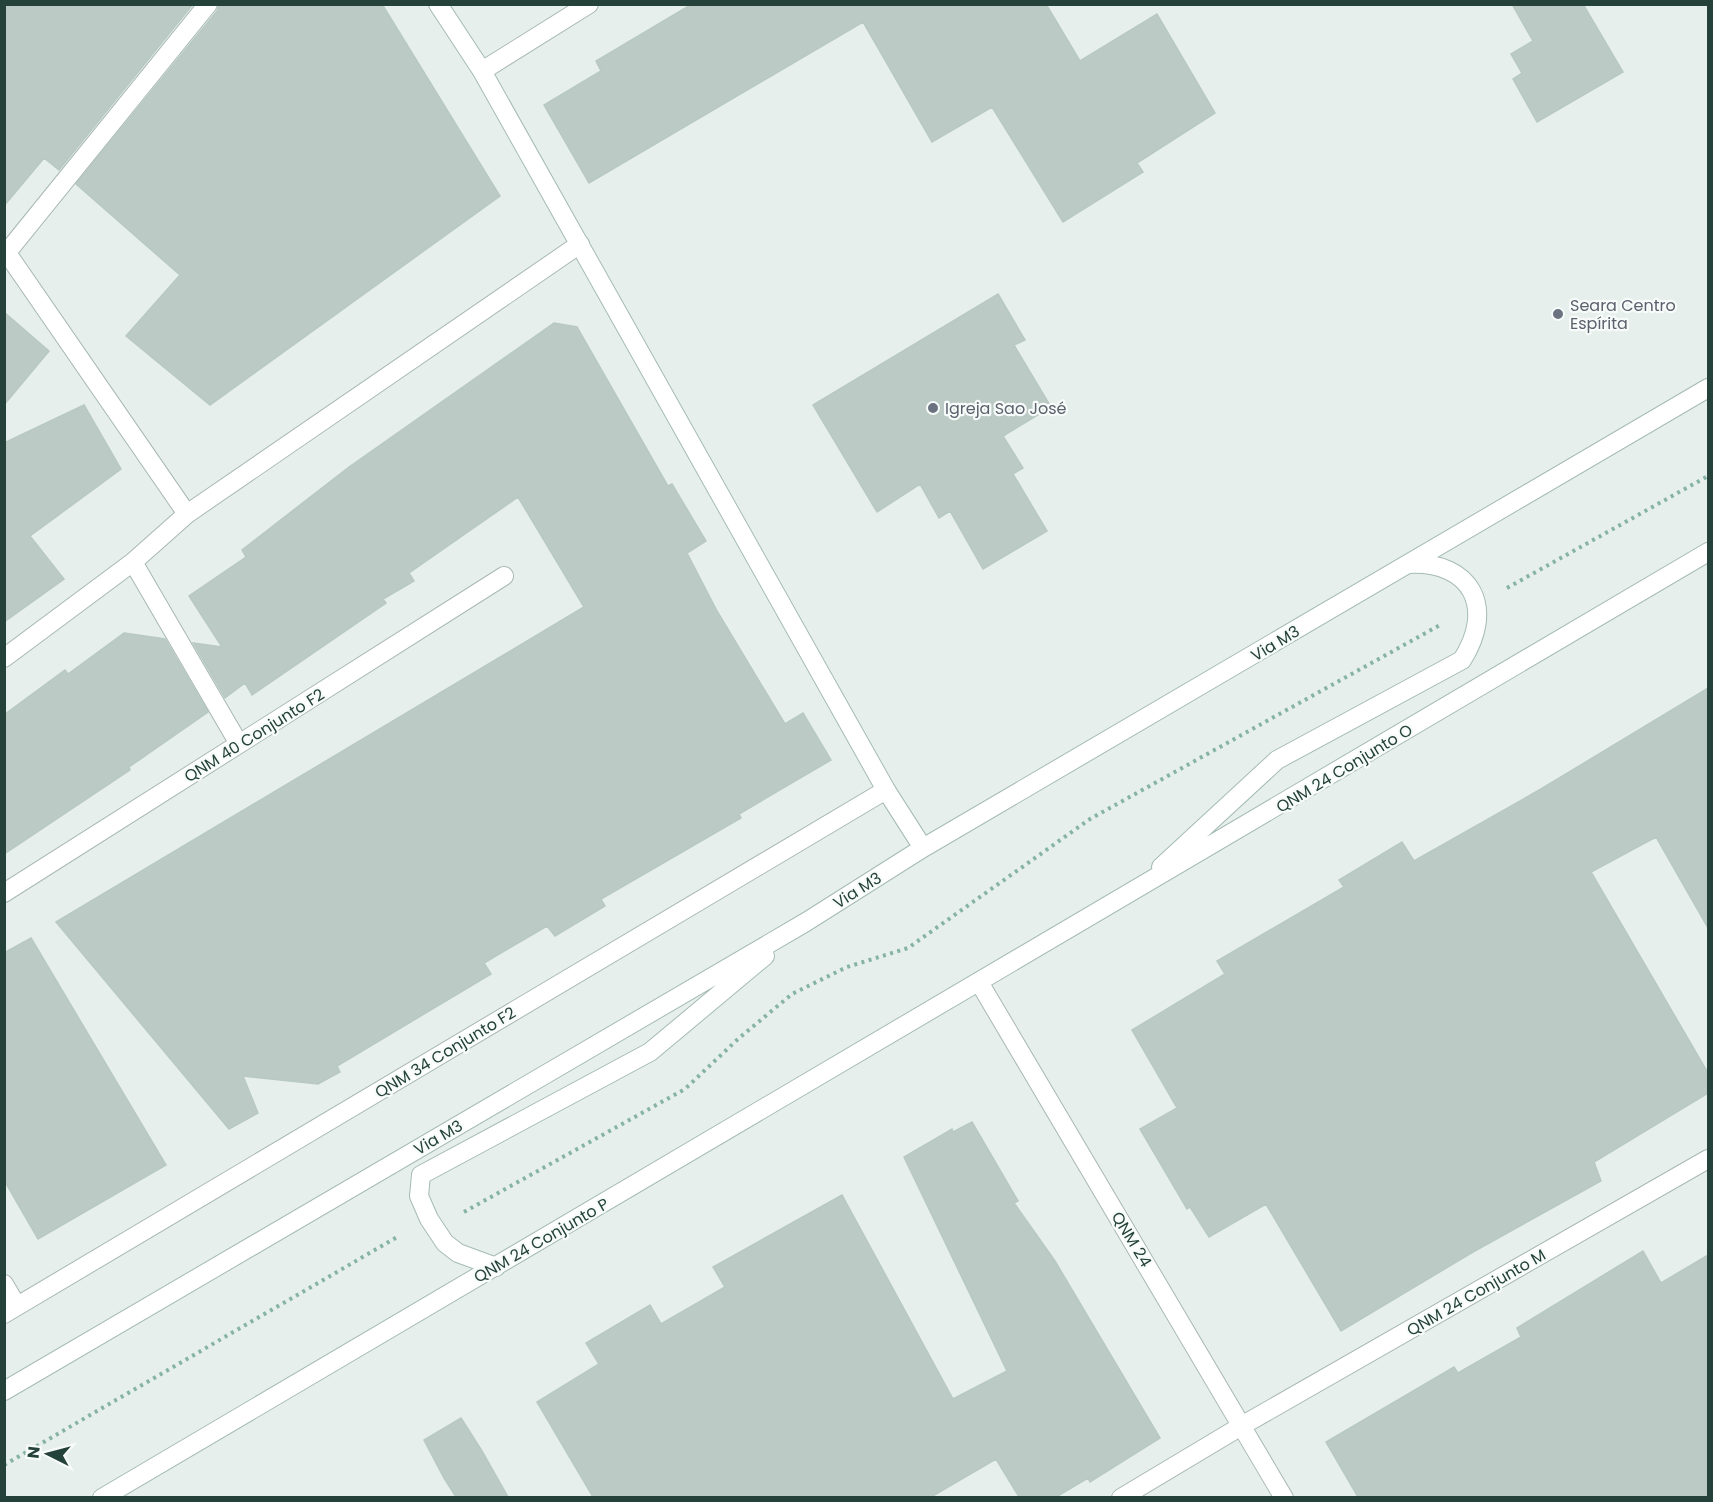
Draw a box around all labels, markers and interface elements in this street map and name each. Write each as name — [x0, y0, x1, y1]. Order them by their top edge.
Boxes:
place label: Seara Centro Espírita — [1570, 294, 1676, 335]
marker: Seara Centro Espírita — [1551, 307, 1565, 321]
place label: Igreja Sao José — [945, 397, 1066, 420]
marker: Igreja Sao José — [926, 401, 940, 415]
street label: Via M3 — [1247, 620, 1304, 667]
street label: QNM 40 Conjunto F2 — [180, 683, 329, 788]
street label: QNM 24 Conjunto O — [1272, 718, 1417, 818]
street label: Via M3 — [829, 867, 886, 914]
street label: QNM 34 Conjunto F2 — [371, 1001, 520, 1104]
street label: Via M3 — [410, 1114, 467, 1161]
street label: QNM 24 Conjunto P — [470, 1192, 613, 1288]
street label: QNM 24 — [1106, 1207, 1157, 1271]
street label: QNM 24 Conjunto M — [1403, 1243, 1550, 1342]
north arrow — [18, 1424, 78, 1484]
text: N — [22, 1445, 46, 1460]

